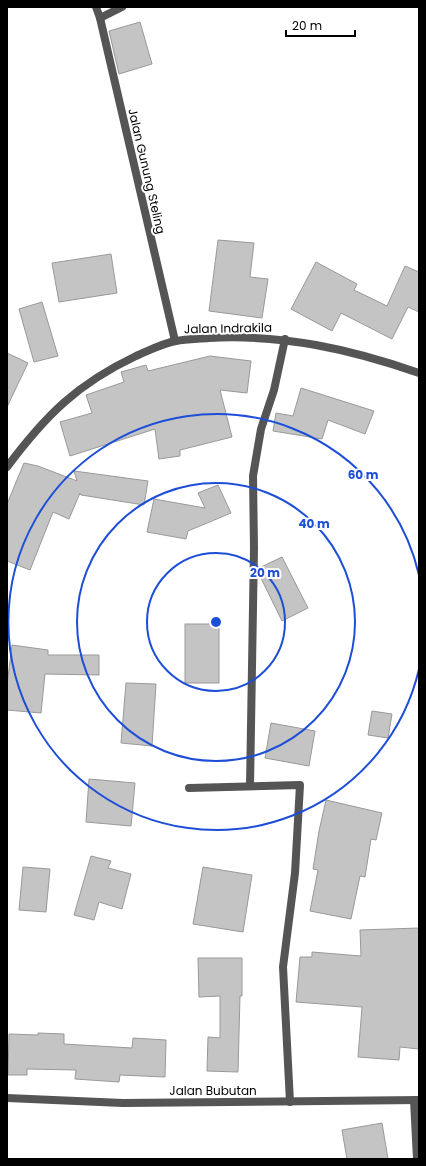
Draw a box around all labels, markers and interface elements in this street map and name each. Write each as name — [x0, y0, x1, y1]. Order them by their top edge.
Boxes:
scale bar — [286, 12, 355, 38]
text: 20 m — [292, 17, 322, 34]
street label: Jalan Gunung Steling — [124, 107, 170, 235]
street label: Jalan Indrakila — [184, 319, 272, 337]
text: 60 m — [348, 466, 379, 483]
text: 40 m — [298, 515, 330, 532]
text: 20 m — [250, 564, 280, 581]
centre of rings — [209, 615, 223, 629]
street label: Jalan Bubutan — [169, 1082, 257, 1099]

